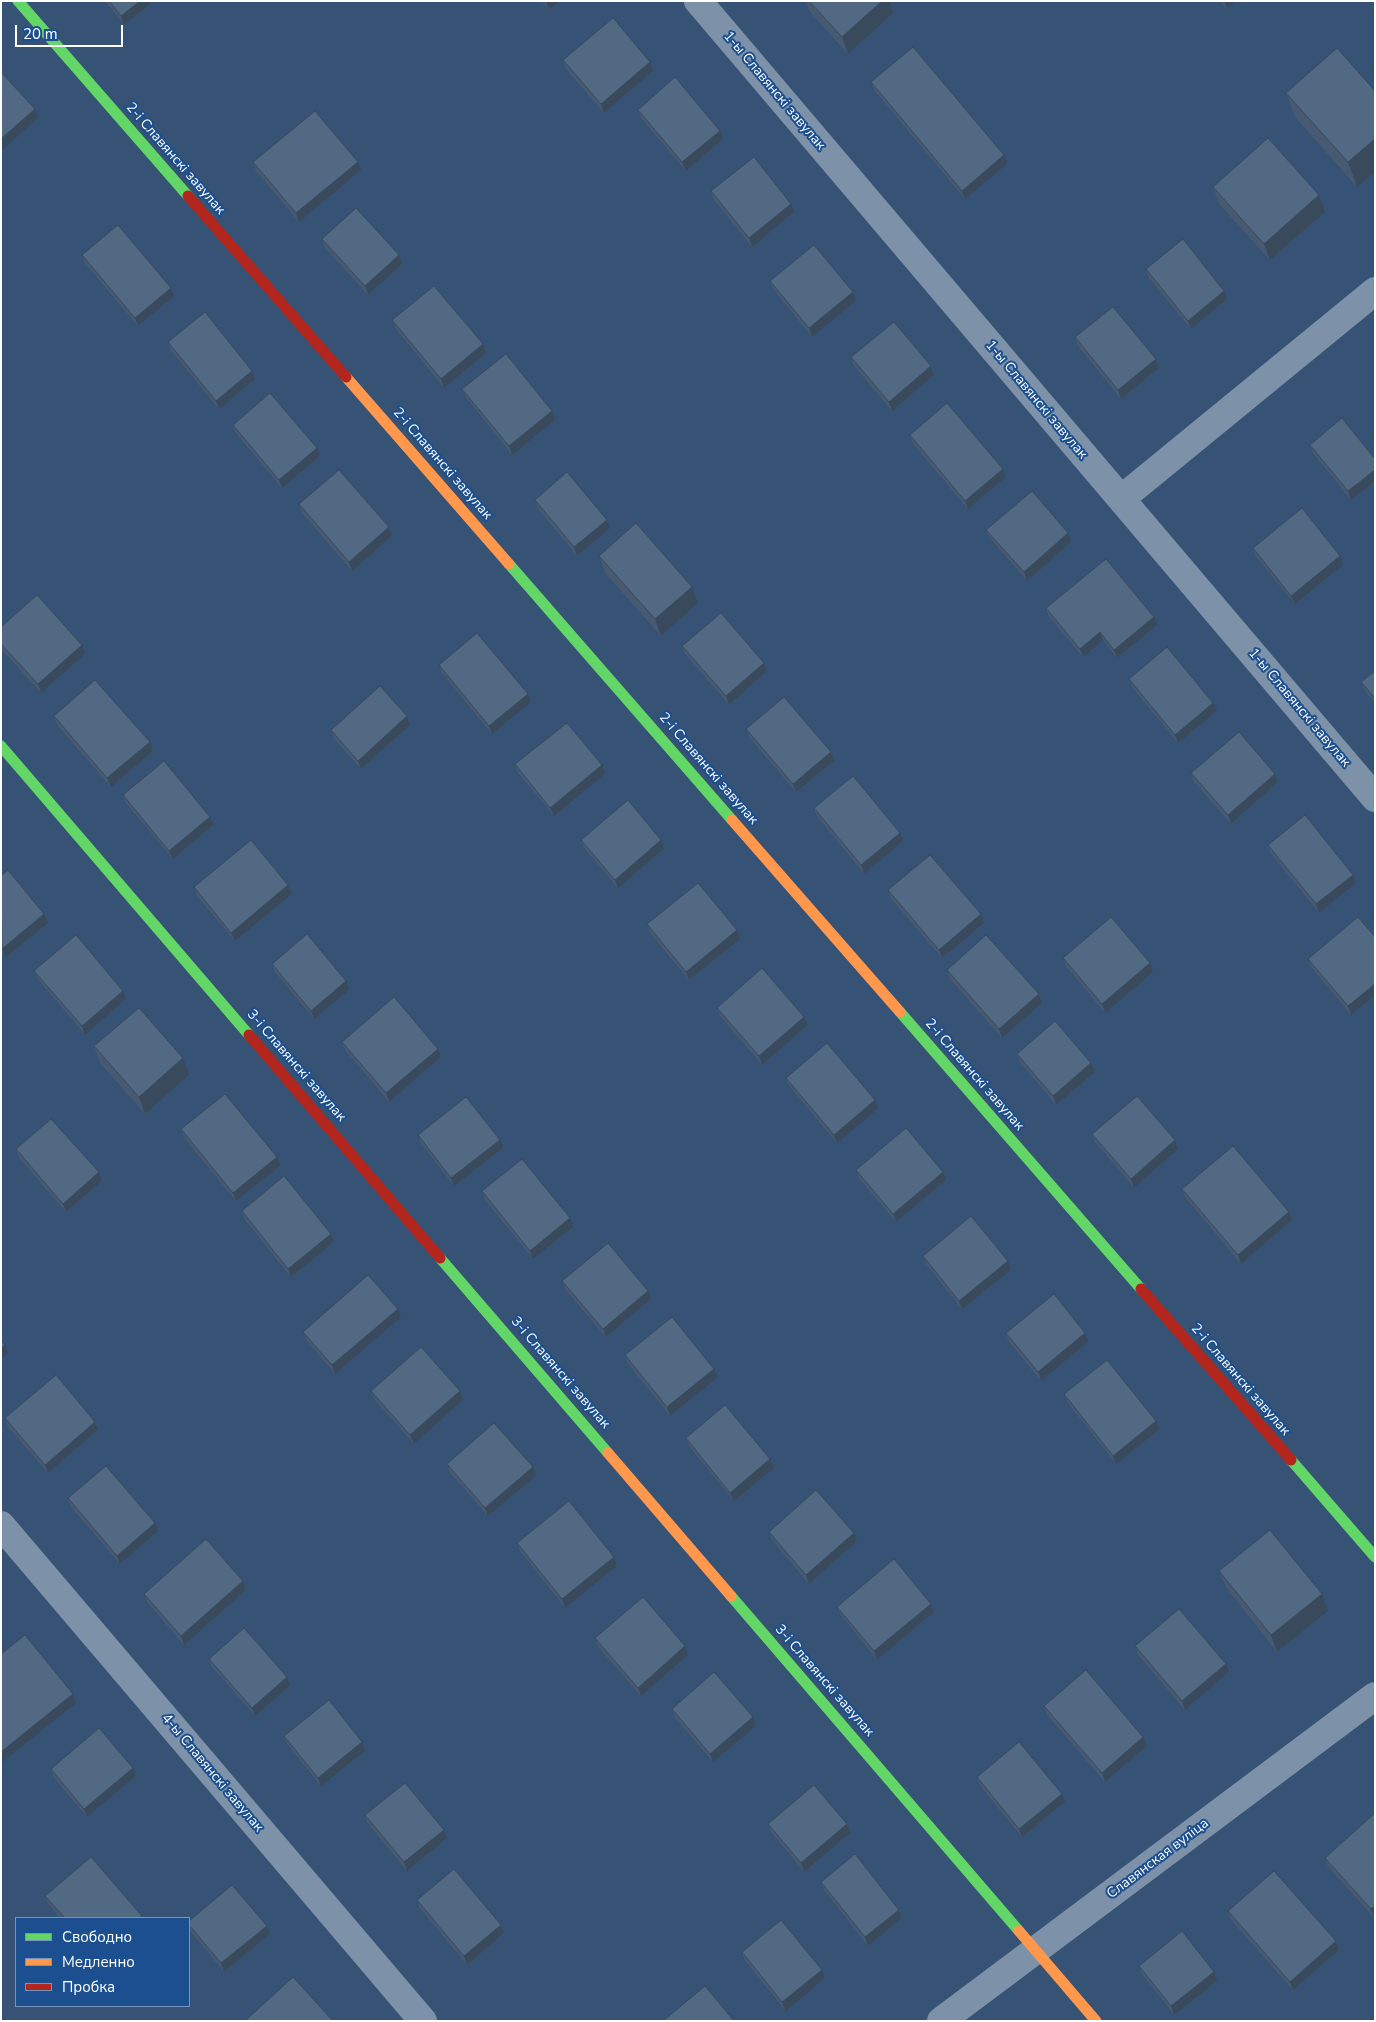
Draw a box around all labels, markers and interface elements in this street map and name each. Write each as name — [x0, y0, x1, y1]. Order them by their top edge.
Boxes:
scale bar — [18, 15, 125, 47]
text: 20 m — [23, 24, 58, 44]
street label: 1-ы Славянскі завулак — [719, 28, 829, 154]
street label: 2-і Славянскі завулак — [122, 100, 228, 218]
street label: 1-ы Славянскі завулак — [981, 337, 1091, 463]
street label: 2-і Славянскі завулак — [389, 405, 495, 523]
street label: 1-ы Славянскі завулак — [1244, 645, 1354, 771]
street label: 2-і Славянскі завулак — [655, 710, 761, 828]
street label: 3-і Славянскі завулак — [243, 1007, 349, 1125]
street label: 2-і Славянскі завулак — [921, 1016, 1027, 1134]
street label: 3-і Славянскі завулак — [507, 1314, 613, 1432]
street label: 2-і Славянскі завулак — [1187, 1321, 1293, 1439]
street label: 3-і Славянскі завулак — [771, 1622, 877, 1740]
street label: 4-ы Славянскі завулак — [157, 1710, 267, 1836]
street label: Славянская вуліца — [1104, 1815, 1212, 1903]
legend — [15, 1917, 190, 2007]
text: Свободно — [62, 1927, 132, 1947]
text: Медленно — [62, 1952, 135, 1972]
text: Пробка — [62, 1977, 115, 1997]

